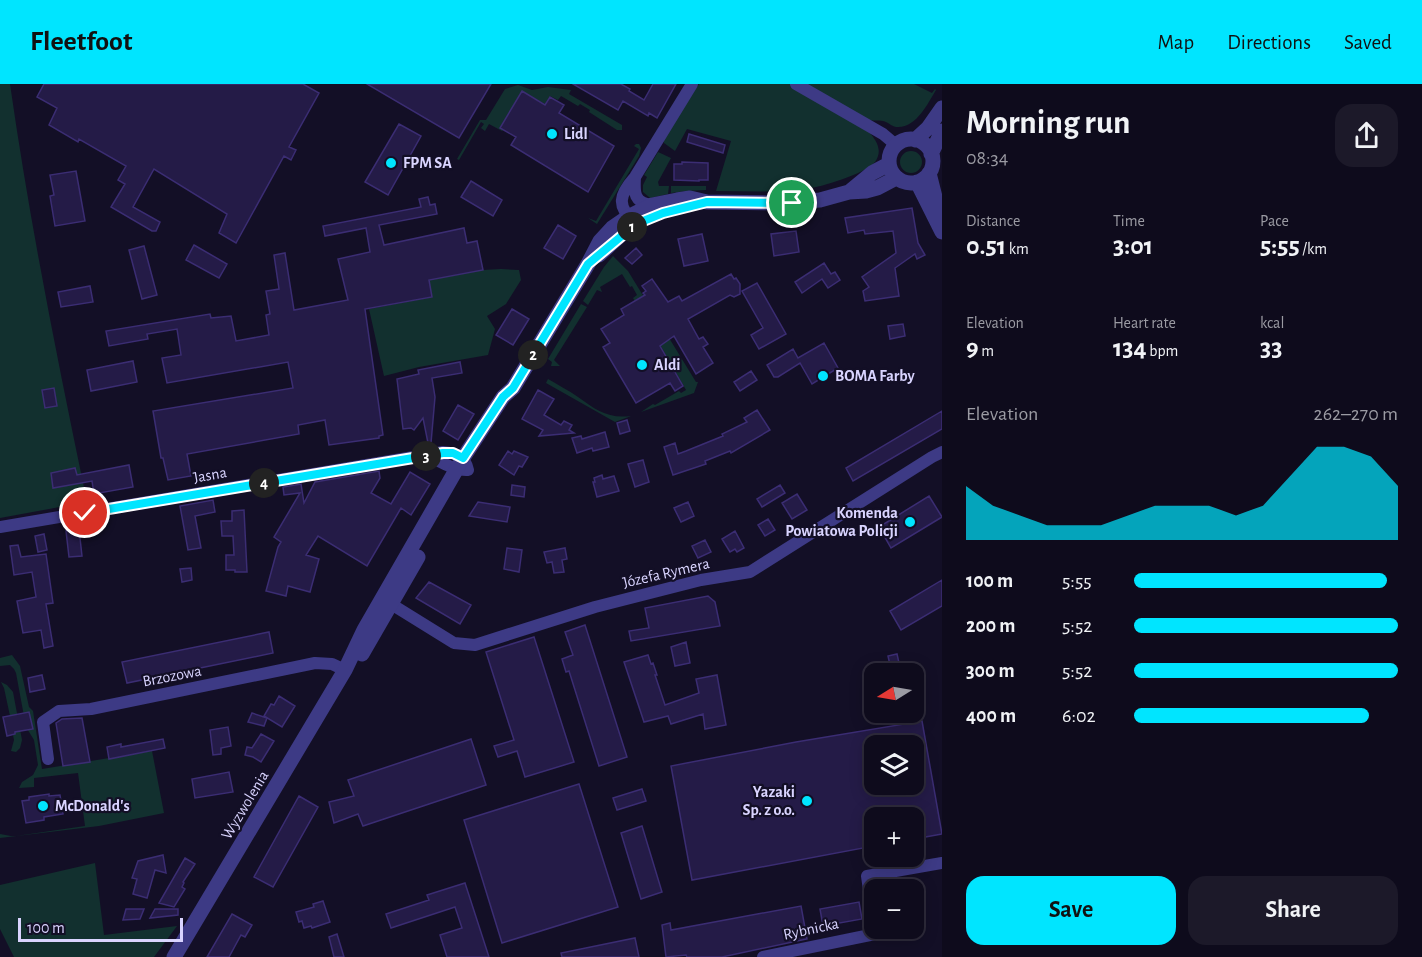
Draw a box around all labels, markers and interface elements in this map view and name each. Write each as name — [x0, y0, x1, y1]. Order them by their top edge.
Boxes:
text: Fleetfoot — [30, 28, 132, 56]
text: Map — [1158, 32, 1194, 53]
text: Directions — [1227, 32, 1311, 53]
text: Saved — [1344, 32, 1392, 53]
button: share — [1335, 104, 1398, 167]
text: Morning run — [966, 107, 1130, 140]
place label: Lidl — [564, 126, 588, 142]
marker: Lidl — [545, 127, 559, 141]
text: 08:34 — [966, 148, 1008, 168]
place label: FPM SA — [403, 155, 452, 171]
marker: FPM SA — [384, 156, 398, 170]
pin — [766, 177, 817, 228]
icon: arrive — [775, 186, 808, 219]
pin: 1 — [617, 212, 647, 242]
text: Distance — [966, 213, 1020, 229]
text: Time — [1113, 213, 1145, 229]
text: Pace — [1260, 213, 1289, 229]
text: 1 — [629, 219, 635, 235]
text: 0.51 — [966, 233, 1006, 259]
text: 3:01 — [1113, 233, 1153, 259]
text: 5:55 — [1260, 233, 1300, 259]
text: km — [1006, 241, 1029, 257]
text: /km — [1300, 241, 1327, 257]
text: Elevation — [966, 315, 1024, 331]
text: Heart rate — [1113, 315, 1176, 331]
text: kcal — [1260, 315, 1284, 331]
text: 9 — [966, 335, 979, 361]
text: 134 — [1113, 335, 1147, 361]
text: 33 — [1260, 335, 1282, 361]
pin: 2 — [518, 340, 548, 370]
text: m — [979, 343, 994, 359]
text: bpm — [1147, 343, 1178, 359]
text: 2 — [529, 347, 537, 363]
place label: Aldi — [654, 357, 681, 373]
marker: Aldi — [635, 358, 649, 372]
place label: BOMA Farby — [835, 368, 915, 385]
marker: BOMA Farby — [816, 369, 830, 383]
text: Elevation — [966, 404, 1038, 424]
text: 262–270 m — [1314, 404, 1398, 424]
pin: 3 — [411, 441, 441, 471]
text: 3 — [423, 448, 429, 464]
street label: Jasna — [192, 464, 228, 486]
pin: 4 — [249, 468, 279, 498]
text: 4 — [260, 475, 268, 491]
pin — [59, 487, 110, 538]
icon: check — [68, 496, 101, 529]
place label: Komenda Powiatowa Policji — [785, 505, 898, 540]
marker: Komenda Powiatowa Policji — [903, 515, 917, 529]
street label: Józefa Rymera — [621, 555, 711, 592]
text: 100 m — [966, 571, 1013, 591]
text: 5:55 — [1062, 571, 1092, 591]
text: 200 m — [966, 616, 1015, 636]
text: 5:52 — [1062, 616, 1092, 636]
text: 300 m — [966, 661, 1015, 681]
text: 5:52 — [1062, 661, 1092, 681]
street label: Brzozowa — [141, 662, 203, 690]
north arrow — [864, 663, 924, 723]
map controls — [864, 663, 924, 939]
text: 400 m — [966, 706, 1016, 726]
text: 6:02 — [1062, 706, 1096, 726]
button: layers — [864, 735, 924, 795]
street label: Wyzwolenia — [218, 768, 272, 842]
place label: Yazaki Sp. z o.o. — [743, 784, 795, 818]
marker: Yazaki Sp. z o.o. — [800, 794, 814, 808]
place label: McDonald's — [55, 798, 130, 814]
marker: McDonald's — [36, 799, 50, 813]
button: + — [864, 807, 924, 867]
button: Save — [966, 876, 1176, 945]
button: Share — [1188, 876, 1398, 945]
button: − — [864, 879, 924, 939]
scale bar — [18, 915, 183, 942]
street label: Rybnicka — [782, 915, 840, 944]
text: 100 m — [27, 920, 65, 936]

